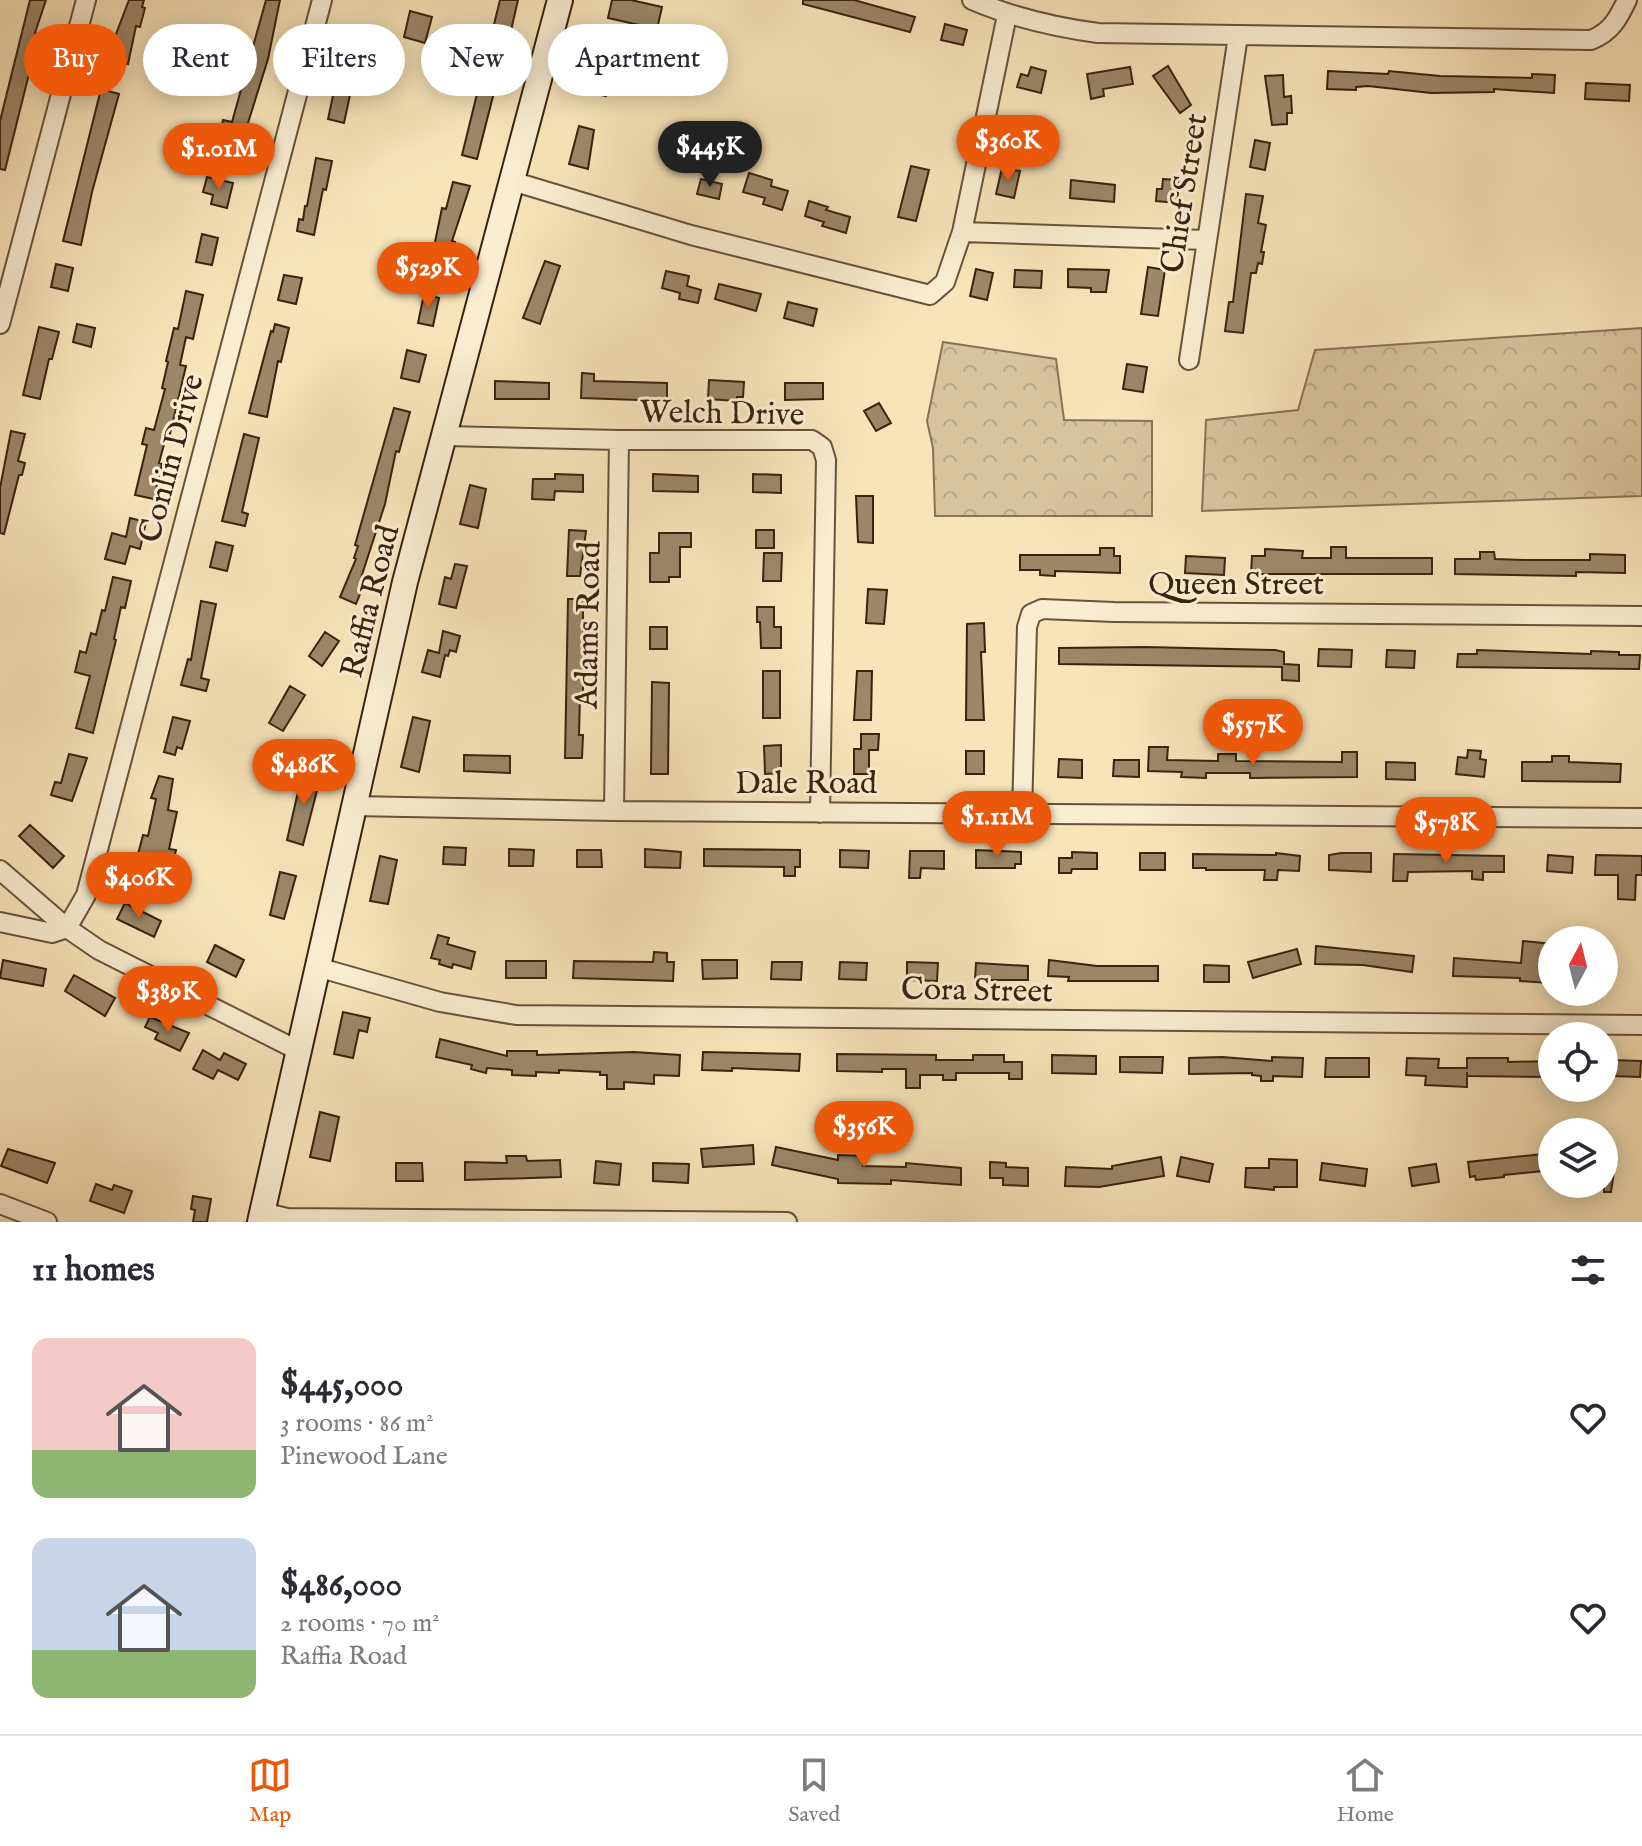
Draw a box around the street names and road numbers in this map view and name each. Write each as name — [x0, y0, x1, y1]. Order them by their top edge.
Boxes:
street label: Chief Street — [1153, 111, 1218, 276]
street label: Conlin Drive — [130, 370, 215, 547]
street label: Welch Drive — [639, 393, 805, 436]
street label: Raffia Road — [333, 520, 410, 682]
street label: Adams Road — [568, 540, 611, 710]
street label: Queen Street — [1148, 565, 1324, 606]
street label: Dale Road — [735, 764, 878, 805]
street label: Cora Street — [901, 970, 1053, 1013]

